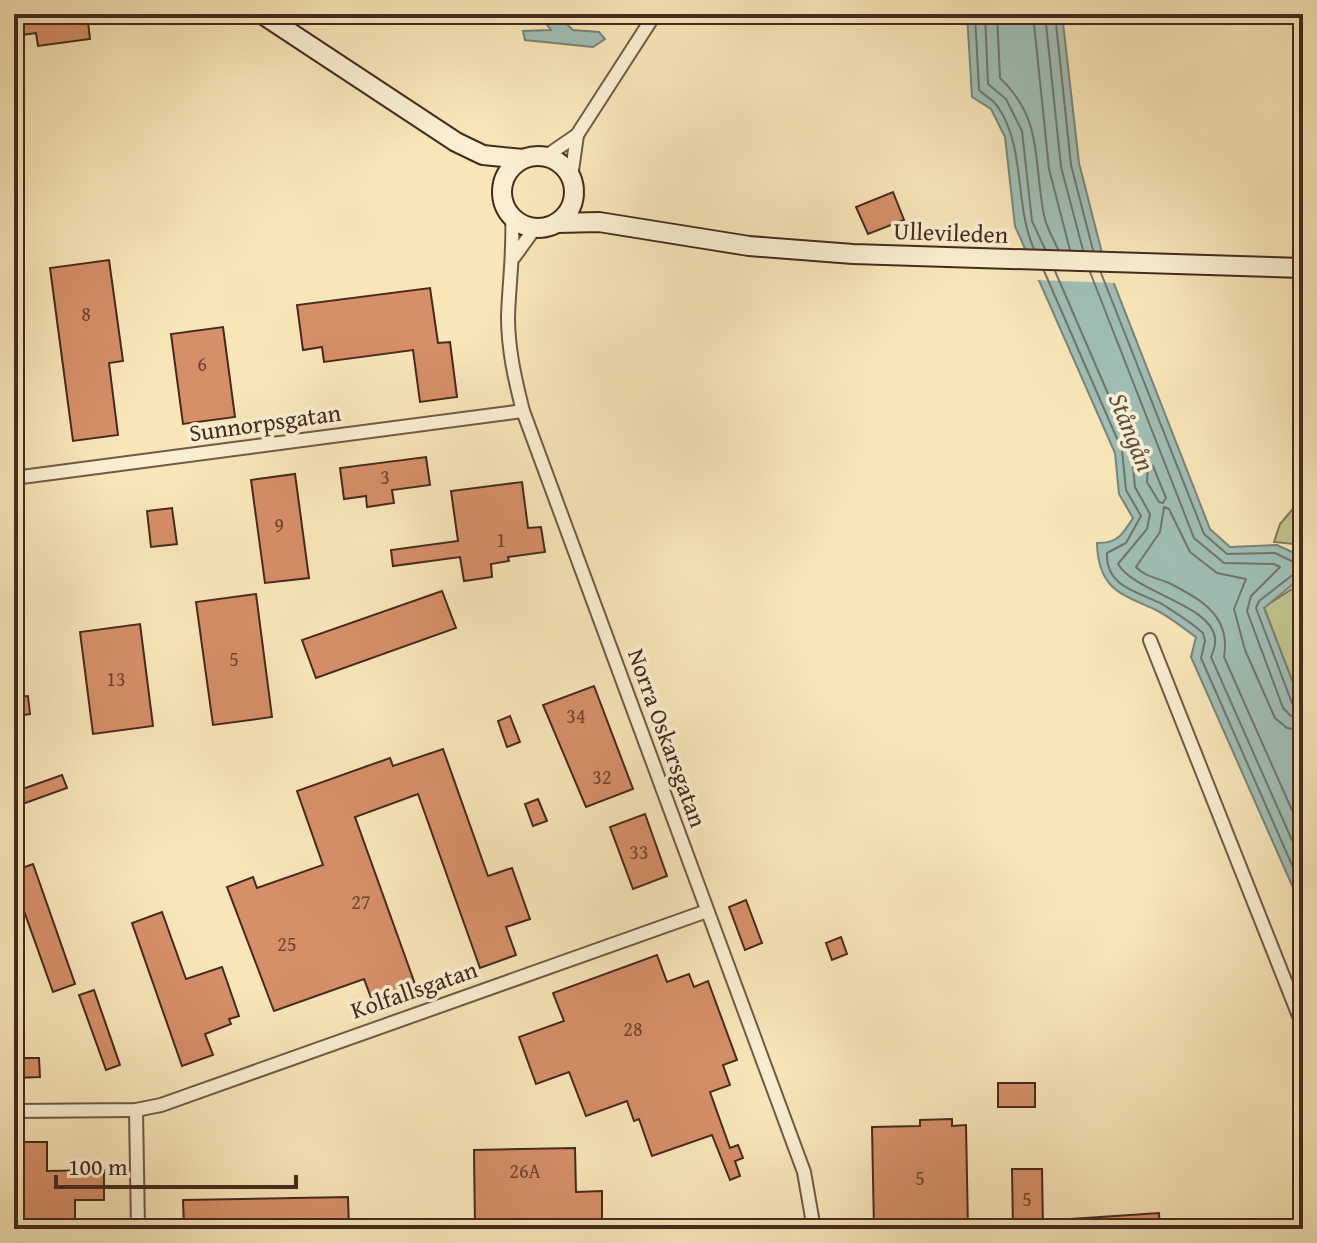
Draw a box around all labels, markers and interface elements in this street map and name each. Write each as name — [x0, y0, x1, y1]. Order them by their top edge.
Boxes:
street label: Ullevileden — [893, 213, 1010, 252]
house number: 8 — [81, 299, 91, 328]
house number: 6 — [197, 349, 207, 378]
water label: Stångån — [1099, 386, 1166, 477]
street label: Sunnorpsgatan — [187, 394, 344, 450]
house number: 3 — [380, 462, 390, 491]
house number: 9 — [274, 510, 284, 539]
house number: 1 — [496, 525, 506, 554]
house number: 5 — [229, 644, 239, 673]
street label: Norra Oskarsgatan — [619, 644, 716, 833]
house number: 13 — [106, 664, 126, 693]
house number: 34 — [566, 701, 586, 730]
house number: 32 — [592, 762, 612, 791]
house number: 33 — [629, 837, 649, 866]
house number: 27 — [351, 887, 371, 916]
house number: 25 — [277, 929, 297, 958]
street label: Kolfallsgatan — [346, 951, 482, 1028]
house number: 28 — [623, 1014, 643, 1043]
scale bar — [56, 1139, 296, 1189]
text: 100 m — [68, 1149, 128, 1184]
house number: 26A — [509, 1156, 541, 1185]
house number: 5 — [915, 1163, 925, 1192]
house number: 5 — [1022, 1184, 1032, 1213]

